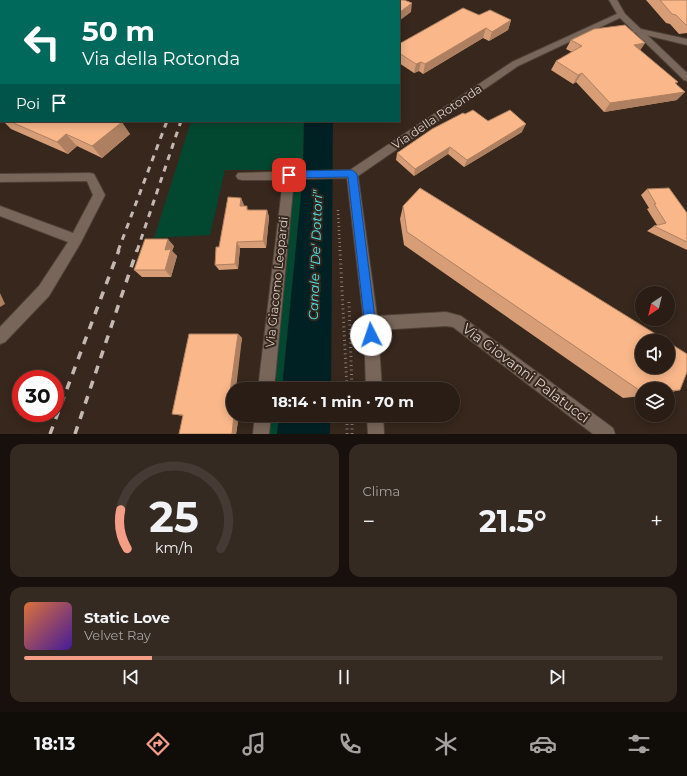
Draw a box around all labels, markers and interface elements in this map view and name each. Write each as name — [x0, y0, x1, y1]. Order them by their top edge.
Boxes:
text: 50 m — [82, 14, 155, 48]
icon: left — [16, 16, 68, 68]
text: Via della Rotonda — [82, 48, 240, 70]
street label: Via della Rotonda — [389, 81, 485, 152]
icon: arrive — [48, 92, 70, 114]
text: Poi — [16, 94, 40, 113]
pin — [272, 158, 306, 192]
icon: arrive — [278, 164, 300, 186]
water label: Canale "De' Dottori" — [305, 189, 325, 320]
street label: Via Giacomo Leopardi — [262, 216, 291, 348]
north arrow — [635, 286, 675, 326]
map controls — [635, 286, 675, 422]
position arrow — [350, 314, 392, 356]
street label: Via Giovanni Palatucci — [459, 319, 593, 427]
button: sound — [635, 334, 675, 374]
speed limit sign: 30 — [12, 370, 64, 422]
button: layers — [635, 382, 675, 422]
text: 18:14 · 1 min · 70 m — [272, 392, 414, 411]
text: Clima — [363, 483, 400, 499]
text: 25 — [150, 491, 199, 541]
text: 21.5° — [479, 503, 547, 540]
text: − — [363, 508, 375, 535]
text: + — [650, 508, 663, 535]
text: km/h — [155, 538, 193, 556]
text: Static Love — [84, 608, 170, 627]
text: Velvet Ray — [84, 627, 151, 643]
icon: previous — [120, 666, 142, 688]
icon: pause — [333, 666, 355, 688]
icon: next — [546, 666, 568, 688]
icon: directions — [144, 730, 172, 758]
icon: music — [240, 730, 268, 758]
icon: phone — [336, 730, 364, 758]
icon: climate — [432, 730, 460, 758]
icon: car — [529, 730, 557, 758]
icon: filters — [625, 730, 653, 758]
text: 18:13 — [34, 733, 75, 755]

